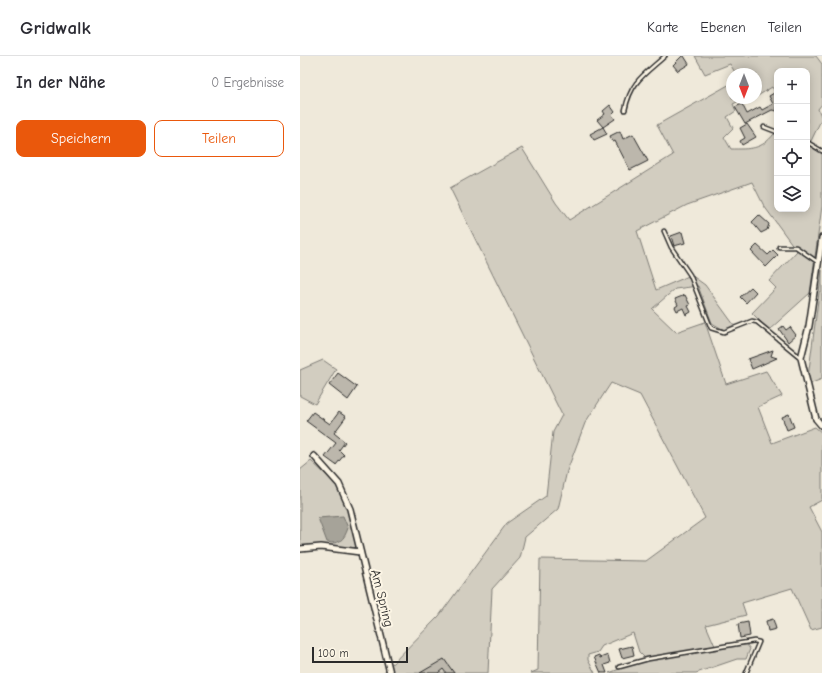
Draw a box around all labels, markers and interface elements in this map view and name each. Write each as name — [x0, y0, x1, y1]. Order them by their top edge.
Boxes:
text: Gridwalk — [20, 17, 91, 39]
text: Karte — [647, 19, 678, 36]
text: Ebenen — [700, 19, 746, 36]
text: Teilen — [768, 19, 802, 36]
north arrow — [726, 68, 762, 104]
map controls — [774, 68, 810, 212]
button: + — [774, 68, 810, 104]
text: In der Nähe — [16, 73, 105, 92]
text: 0 Ergebnisse — [211, 75, 284, 90]
button: − — [774, 104, 810, 140]
button: Speichern — [16, 120, 146, 157]
button: Teilen — [154, 120, 284, 157]
button: locate — [774, 140, 810, 176]
button: layers — [774, 176, 810, 212]
street label: Am Spring — [368, 568, 397, 629]
scale bar — [312, 645, 408, 664]
text: 100 m — [318, 647, 349, 660]

